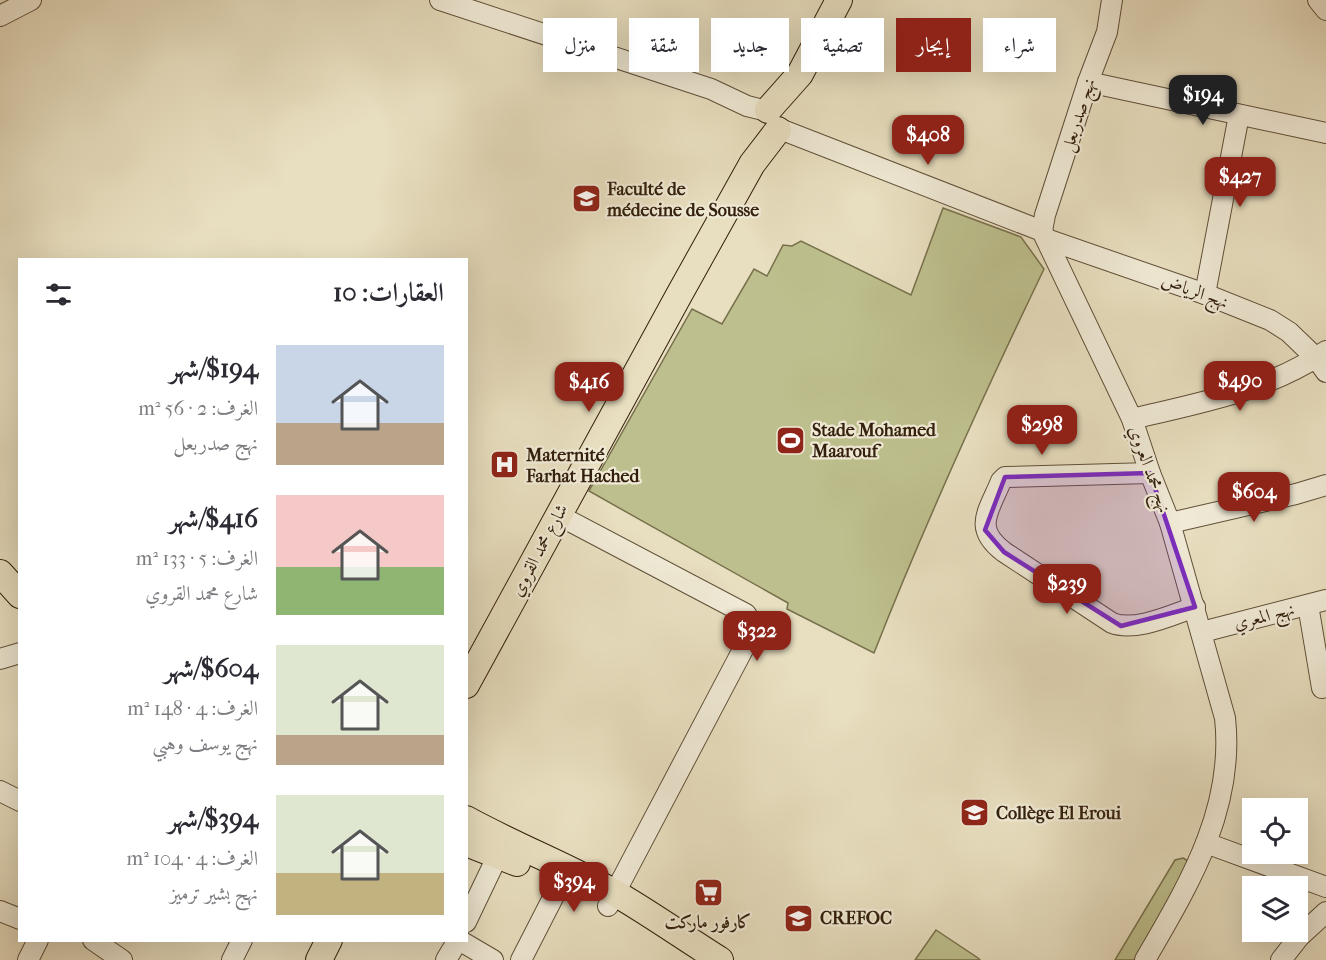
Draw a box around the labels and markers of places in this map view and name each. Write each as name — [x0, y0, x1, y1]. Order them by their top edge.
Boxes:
pin: $194 — [1167, 75, 1239, 126]
pin: $408 — [892, 115, 964, 166]
pin: $427 — [1204, 157, 1276, 208]
place label: Faculté de médecine de Sousse — [606, 179, 759, 221]
school or university icon: Faculté de médecine de Sousse — [570, 183, 602, 215]
pin: $490 — [1204, 361, 1276, 412]
pin: $416 — [553, 362, 625, 413]
pin: $298 — [1006, 405, 1078, 456]
place label: Stade Mohamed Maarouf — [811, 420, 937, 462]
sports icon: Stade Mohamed Maarouf — [775, 424, 807, 456]
place label: Maternité Farhat Hached — [525, 445, 640, 487]
hospital icon: Maternité Farhat Hached — [489, 449, 521, 481]
pin: $604 — [1218, 472, 1290, 523]
pin: $239 — [1031, 564, 1103, 615]
pin: $322 — [721, 611, 793, 662]
school or university icon: Collège El Eroui — [959, 797, 991, 829]
place label: Collège El Eroui — [996, 803, 1122, 824]
pin: $394 — [538, 862, 610, 913]
supermarket icon: كارفور ماركت — [692, 877, 724, 909]
school or university icon: CREFOC — [783, 902, 815, 934]
place label: CREFOC — [820, 908, 892, 929]
place label: كارفور ماركت — [664, 912, 752, 933]

